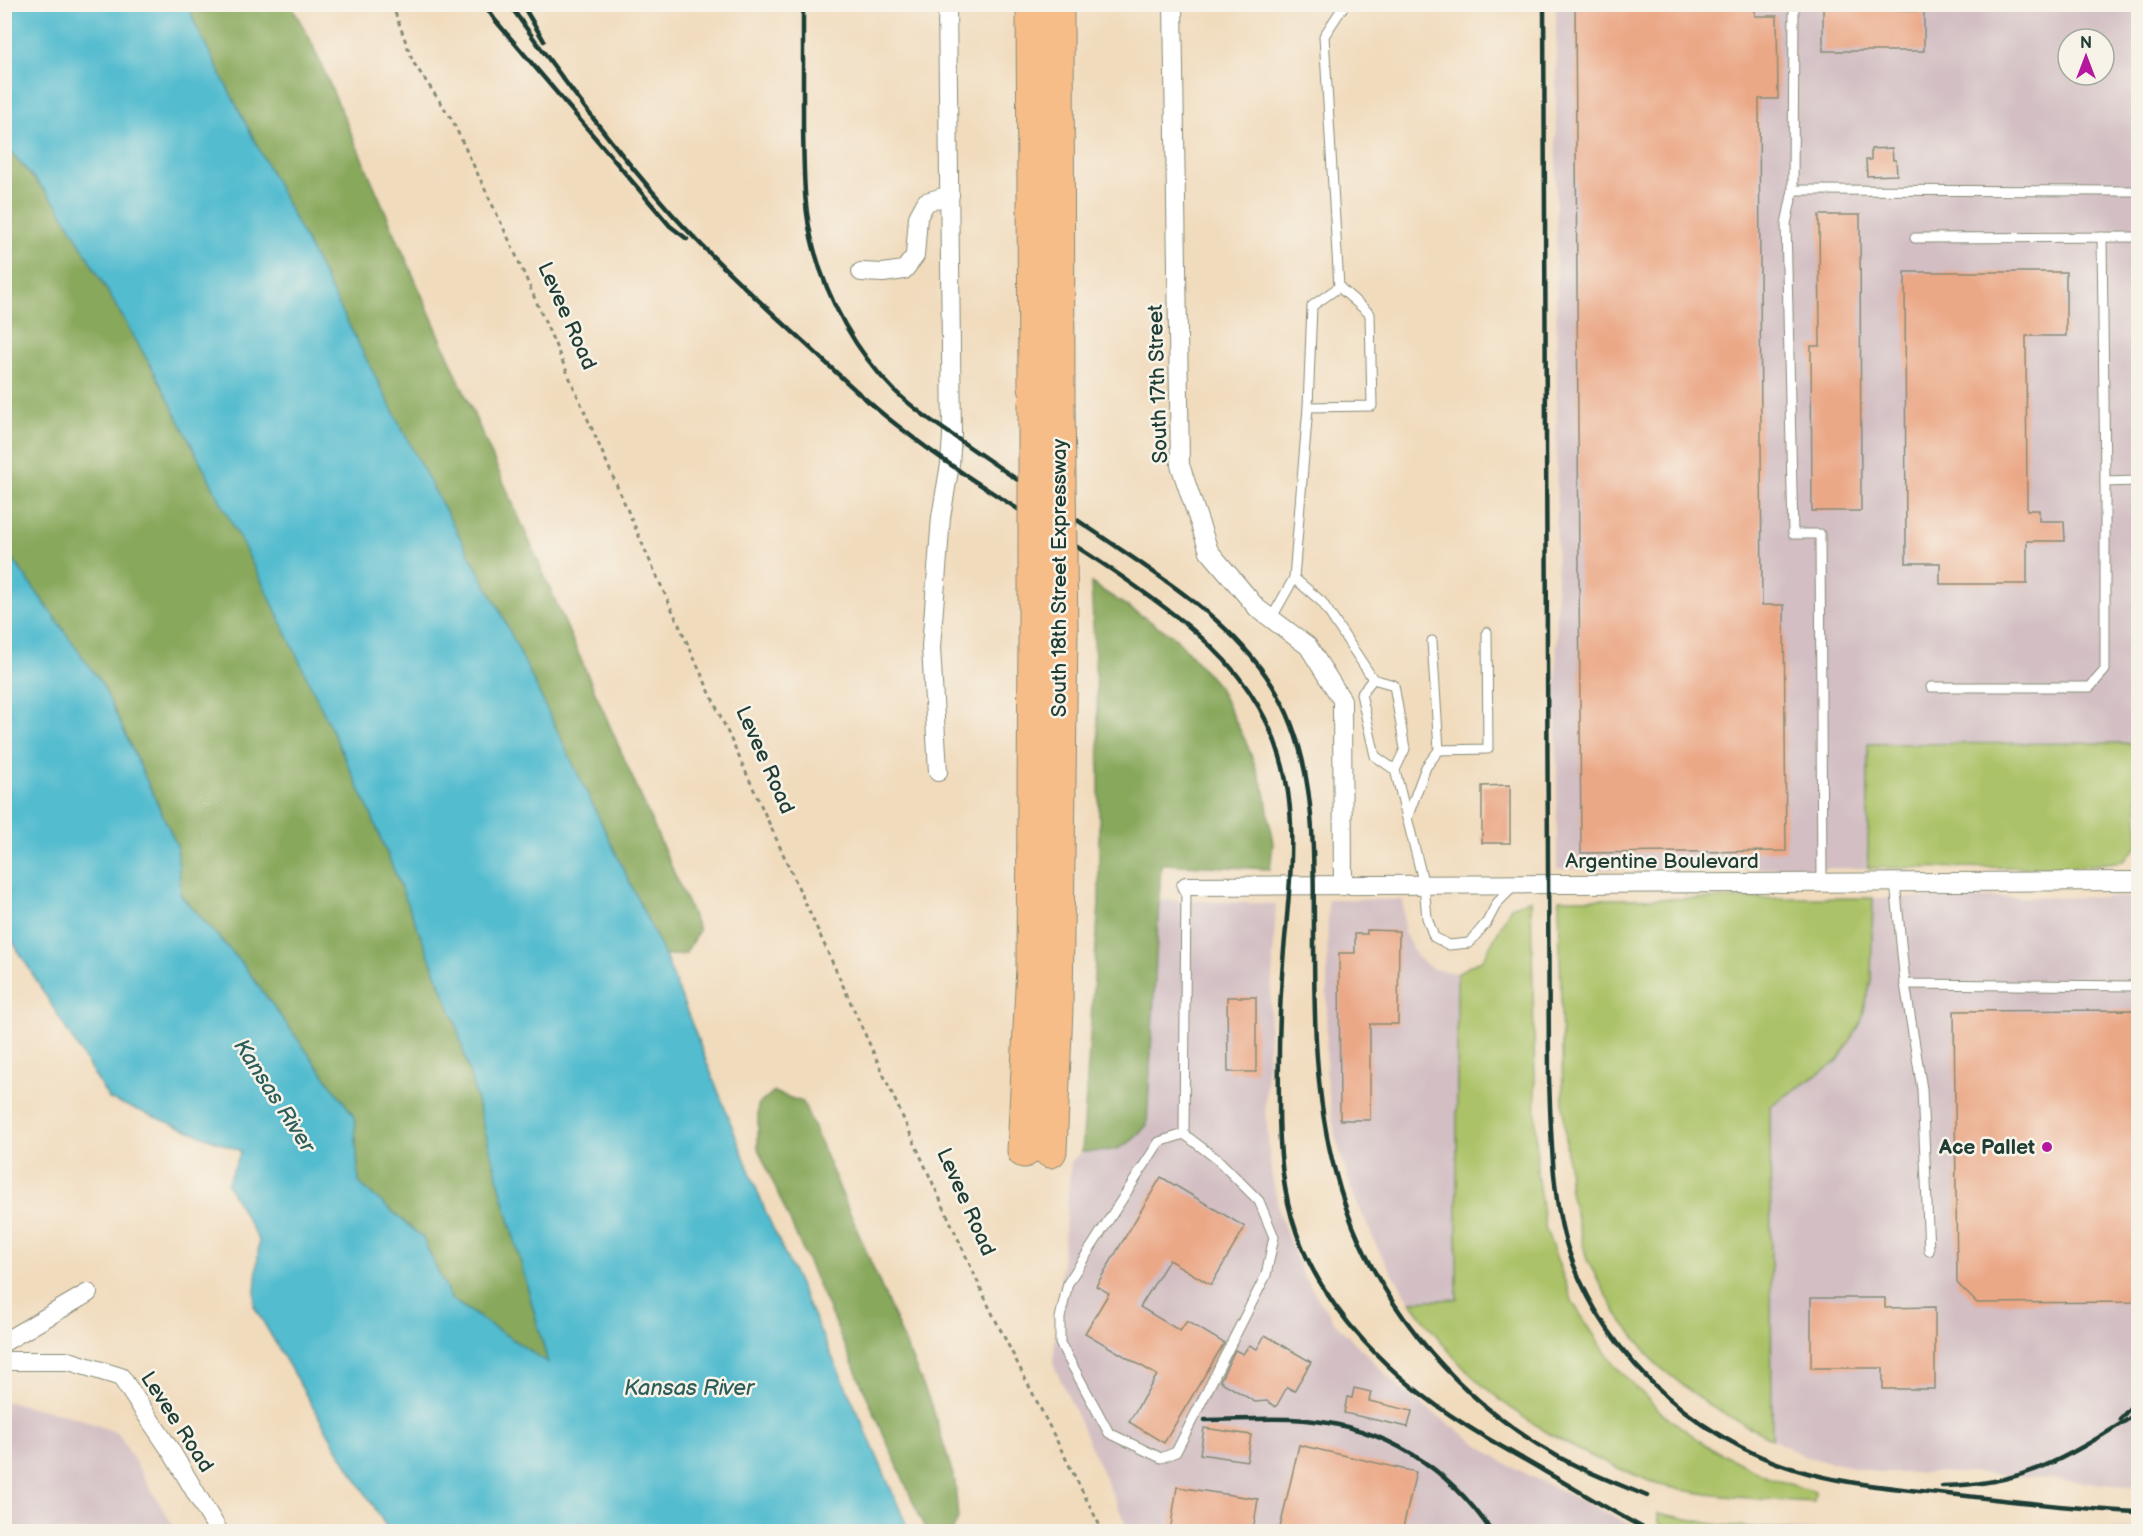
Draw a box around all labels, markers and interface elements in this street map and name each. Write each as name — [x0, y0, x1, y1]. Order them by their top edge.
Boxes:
north arrow — [2056, 27, 2116, 87]
text: N — [2080, 34, 2092, 53]
street label: Levee Road — [532, 258, 602, 374]
street label: South 17th Street — [1143, 303, 1173, 464]
street label: South 18th Street Expressway — [1047, 438, 1072, 717]
street label: Levee Road — [730, 702, 800, 818]
street label: Argentine Boulevard — [1565, 849, 1759, 874]
water label: Kansas River — [227, 1034, 322, 1160]
place label: Ace Pallet — [1938, 1135, 2035, 1160]
marker: Ace Pallet — [2040, 1140, 2054, 1154]
street label: Levee Road — [931, 1144, 1001, 1260]
street label: Levee Road — [135, 1367, 219, 1477]
water label: Kansas River — [624, 1375, 756, 1402]

